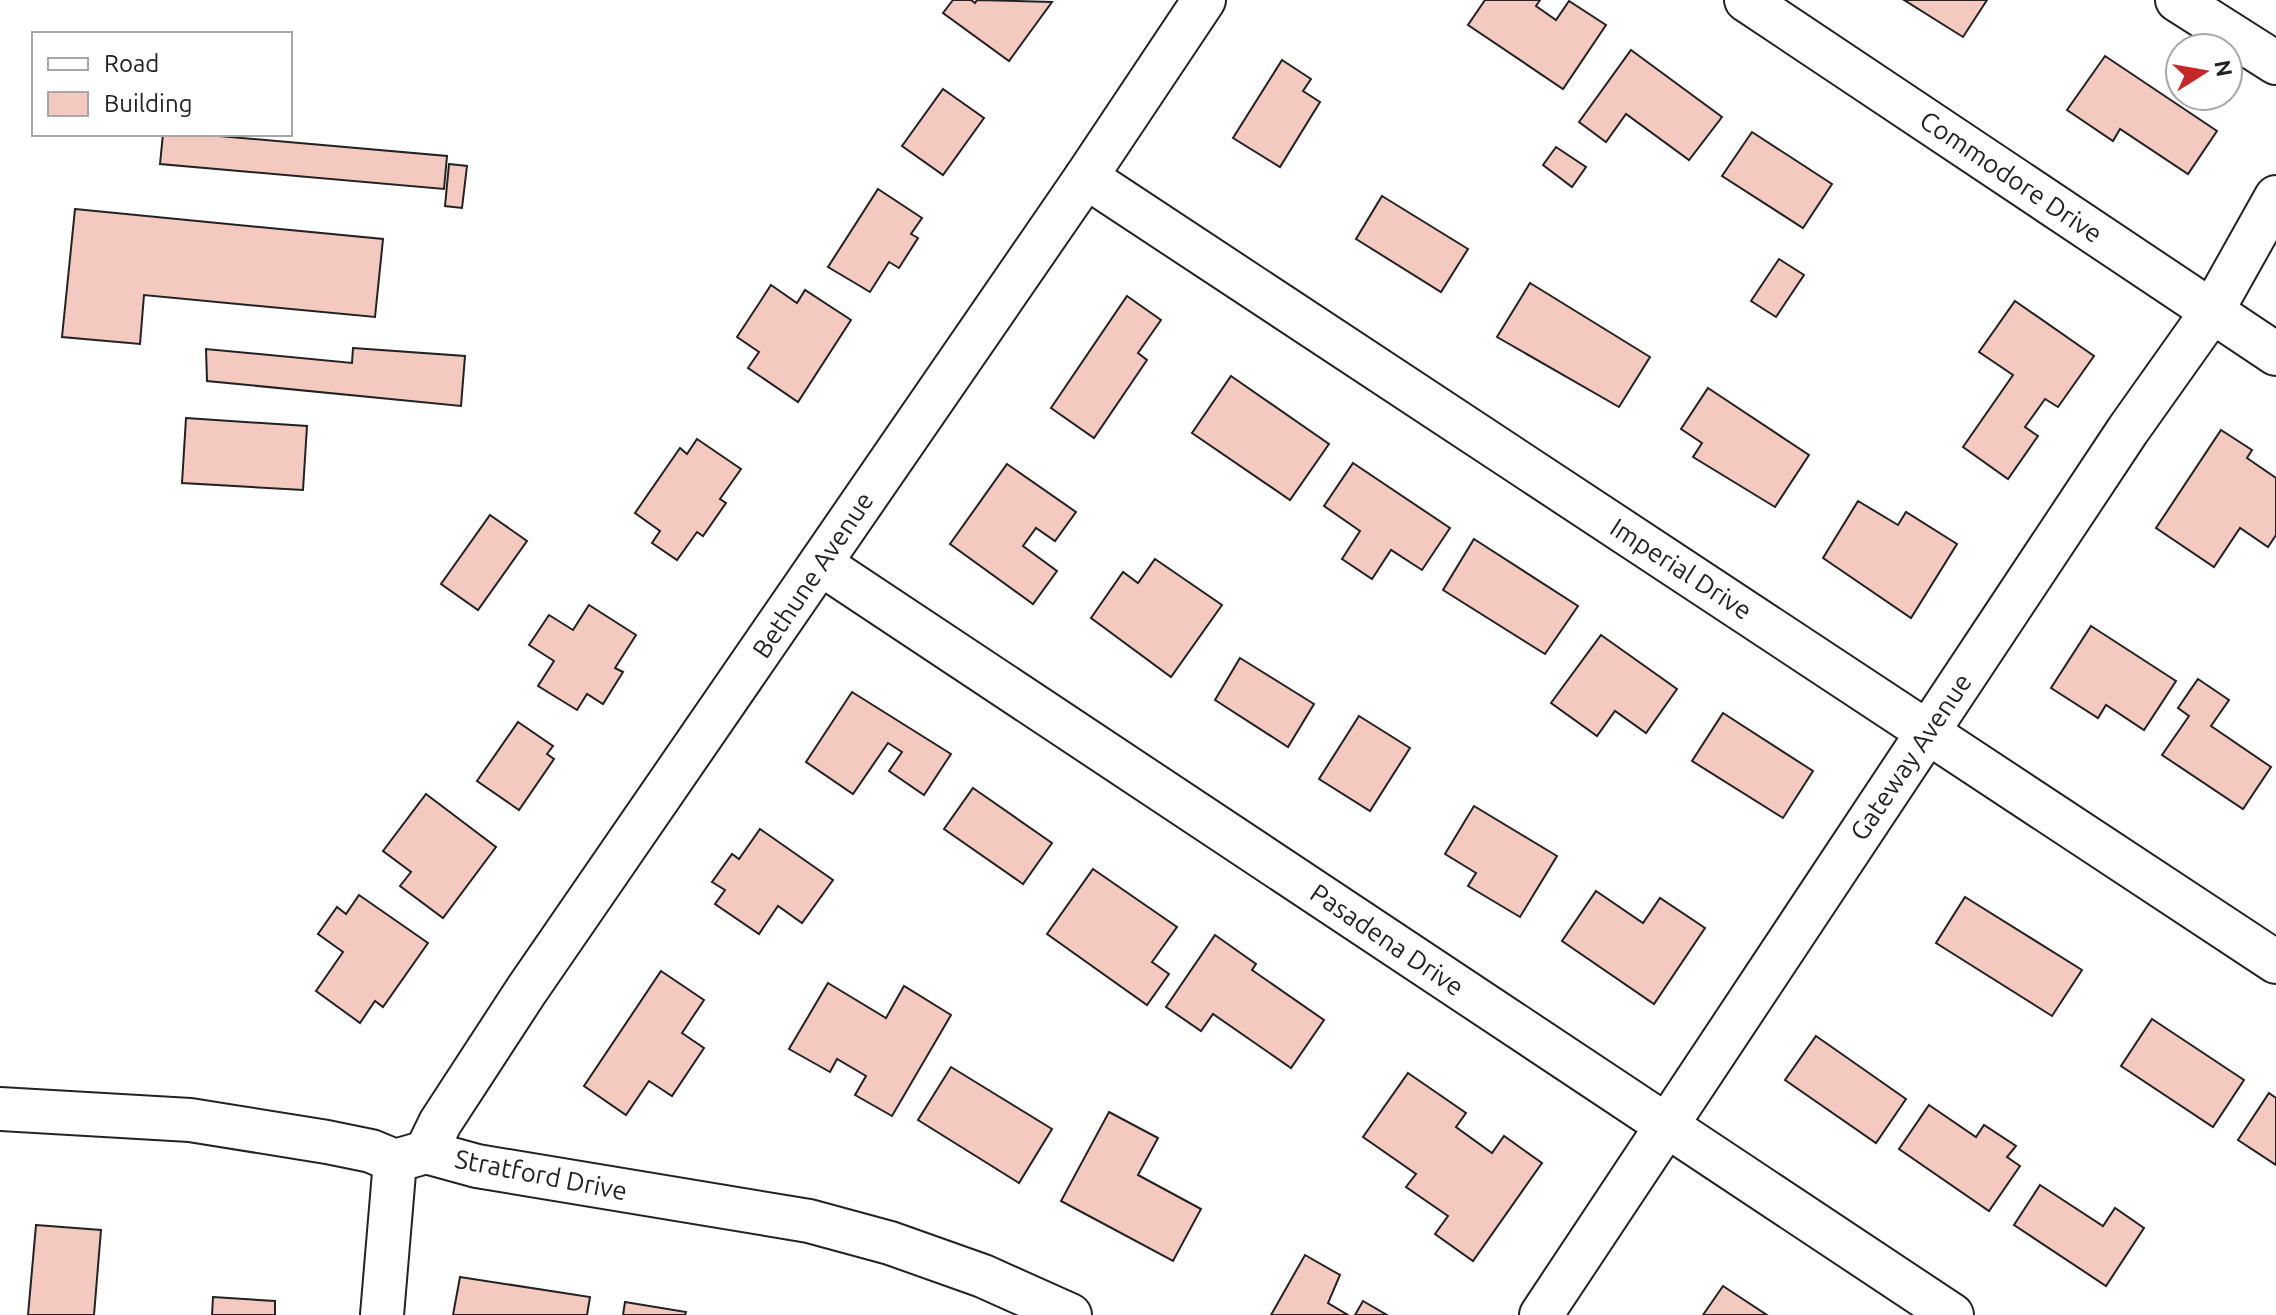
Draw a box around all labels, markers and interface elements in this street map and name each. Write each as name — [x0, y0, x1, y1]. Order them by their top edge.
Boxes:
legend — [32, 32, 292, 136]
north arrow — [2164, 32, 2244, 112]
text: Road — [104, 50, 159, 77]
text: N — [2210, 58, 2238, 79]
text: Building — [104, 90, 192, 117]
street label: Commodore Drive — [1915, 105, 2108, 248]
street label: Bethune Avenue — [746, 486, 879, 663]
street label: Imperial Drive — [1605, 512, 1757, 625]
street label: Gateway Avenue — [1844, 668, 1977, 846]
street label: Pasadena Drive — [1305, 878, 1469, 1002]
street label: Stratford Drive — [453, 1144, 630, 1205]

